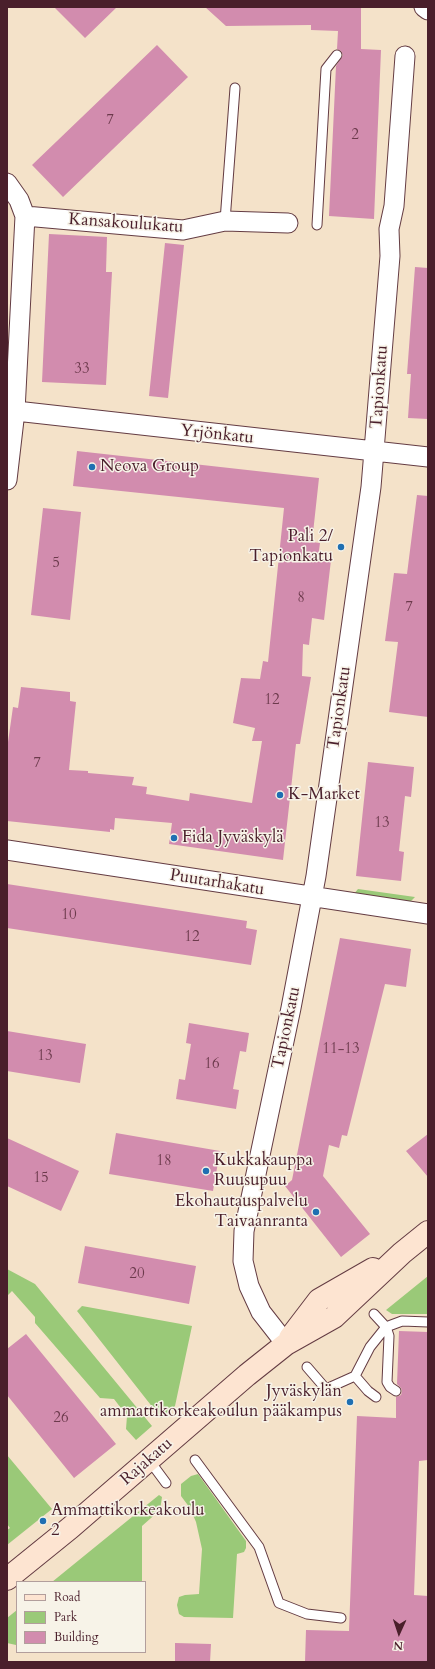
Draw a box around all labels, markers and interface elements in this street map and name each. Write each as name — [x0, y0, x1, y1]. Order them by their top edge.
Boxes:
house number: 7 — [106, 112, 114, 130]
house number: 2 — [351, 127, 359, 145]
street label: Kansakoulukatu — [68, 210, 184, 238]
street label: Tapionkatu — [367, 345, 393, 429]
house number: 33 — [74, 361, 90, 379]
street label: Yrjönkatu — [179, 421, 255, 449]
place label: Neova Group — [100, 457, 199, 477]
marker: Neova Group — [87, 462, 97, 472]
place label: Pali 2/ Tapionkatu — [249, 527, 333, 567]
marker: Pali 2/ Tapionkatu — [336, 542, 346, 552]
house number: 5 — [52, 555, 60, 573]
house number: 8 — [297, 590, 305, 608]
house number: 7 — [405, 599, 413, 617]
street label: Tapionkatu — [324, 665, 356, 751]
house number: 12 — [264, 692, 280, 710]
house number: 7 — [33, 755, 41, 773]
place label: K-Market — [288, 785, 360, 805]
marker: K-Market — [275, 790, 285, 800]
house number: 13 — [374, 815, 390, 833]
place label: Fida Jyväskylä — [182, 828, 284, 848]
marker: Fida Jyväskylä — [169, 833, 179, 843]
street label: Puutarhakatu — [168, 865, 266, 901]
house number: 10 — [61, 907, 77, 925]
house number: 12 — [184, 929, 200, 947]
street label: Tapionkatu — [268, 985, 306, 1071]
house number: 11-13 — [322, 1041, 360, 1059]
house number: 13 — [37, 1048, 53, 1066]
house number: 16 — [204, 1056, 220, 1074]
place label: Kukkakauppa Ruusupuu — [214, 1151, 313, 1191]
house number: 18 — [156, 1153, 172, 1171]
marker: Kukkakauppa Ruusupuu — [201, 1166, 211, 1176]
house number: 15 — [33, 1170, 49, 1188]
place label: Ekohautauspalvelu Taivaanranta — [175, 1192, 308, 1232]
marker: Ekohautauspalvelu Taivaanranta — [311, 1207, 321, 1217]
house number: 20 — [129, 1266, 145, 1284]
place label: Jyväskylän ammattikorkeakoulun pääkampus — [100, 1382, 342, 1422]
marker: Jyväskylän ammattikorkeakoulun pääkampus — [345, 1397, 355, 1407]
house number: 26 — [53, 1410, 69, 1428]
street label: Rajakatu — [117, 1434, 177, 1490]
place label: Ammattikorkeakoulu 2 — [51, 1501, 205, 1541]
marker: Ammattikorkeakoulu 2 — [38, 1516, 48, 1526]
legend — [16, 1581, 146, 1653]
text: Road — [54, 1589, 80, 1605]
text: Park — [54, 1609, 77, 1625]
north arrow — [379, 1613, 419, 1653]
text: Building — [54, 1629, 98, 1645]
text: N — [393, 1638, 404, 1653]

